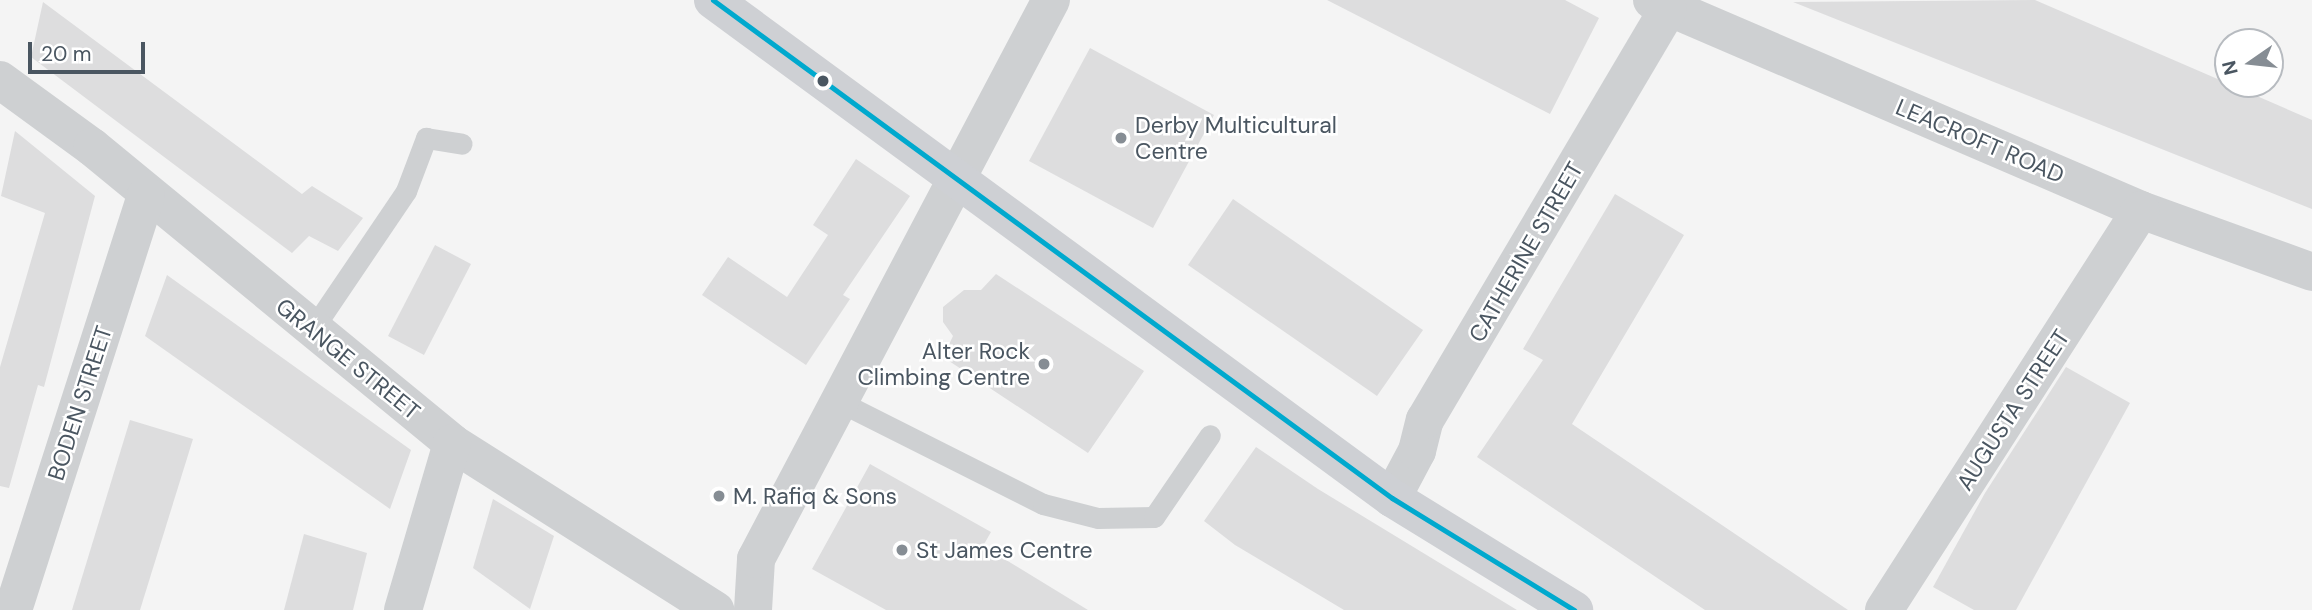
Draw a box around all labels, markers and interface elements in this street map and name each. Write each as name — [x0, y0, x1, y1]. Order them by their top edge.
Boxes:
scale bar — [32, 28, 149, 72]
north arrow — [2214, 28, 2284, 98]
text: 20 m — [41, 40, 92, 68]
text: N — [2216, 58, 2244, 77]
unlabelled marker — [816, 74, 830, 88]
street label: LEACROFT ROAD — [1892, 93, 2068, 189]
place label: Derby Multicultural Centre — [1135, 111, 1337, 165]
marker: Derby Multicultural Centre — [1113, 130, 1129, 146]
street label: CATHERINE STREET — [1463, 157, 1589, 347]
street label: GRANGE STREET — [270, 293, 426, 425]
street label: BODEN STREET — [42, 322, 118, 484]
street label: AUGUSTA STREET — [1951, 324, 2075, 496]
place label: Alter Rock Climbing Centre — [857, 337, 1030, 391]
marker: Alter Rock Climbing Centre — [1036, 356, 1052, 372]
place label: M. Rafiq & Sons — [733, 482, 897, 510]
marker: M. Rafiq & Sons — [711, 488, 727, 504]
place label: St James Centre — [916, 536, 1093, 564]
marker: St James Centre — [894, 542, 910, 558]

